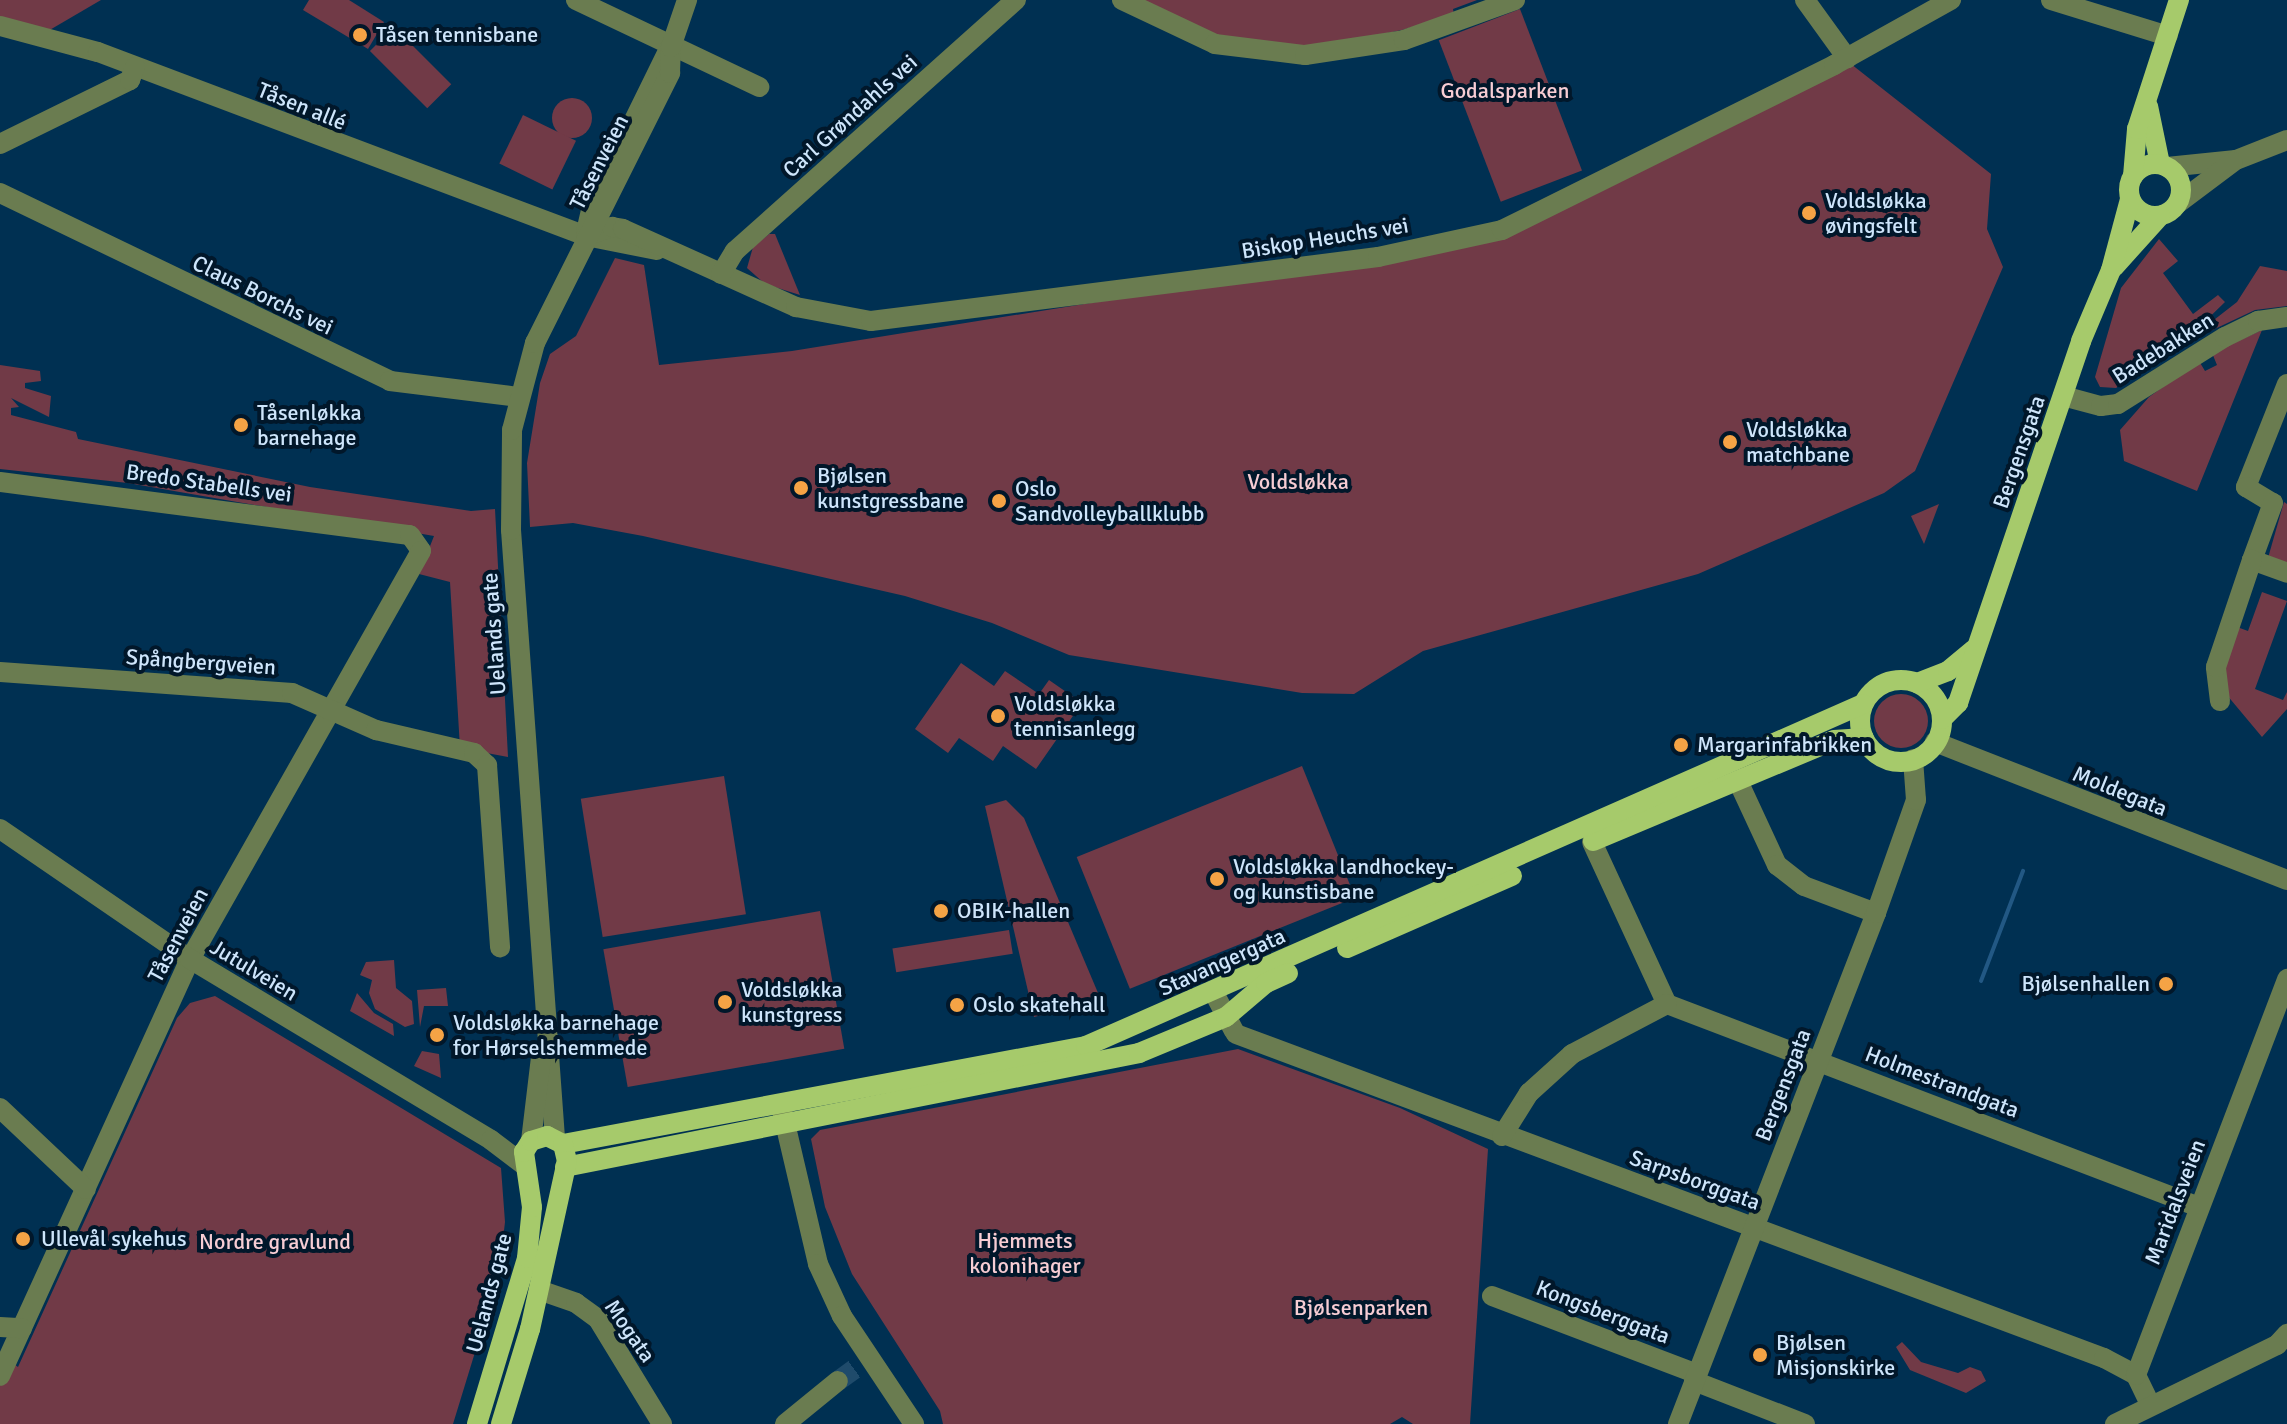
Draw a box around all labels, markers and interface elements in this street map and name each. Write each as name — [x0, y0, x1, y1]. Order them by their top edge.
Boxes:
place label: Tåsen tennisbane — [376, 22, 538, 48]
marker: Tåsen tennisbane — [351, 26, 369, 44]
street label: Carl Grøndahls vei — [777, 49, 923, 183]
street label: Tåsen allé — [254, 76, 350, 136]
park label: Godalsparken — [1440, 78, 1570, 104]
street label: Tåsenveien — [564, 110, 634, 214]
place label: Voldsløkka øvingsfelt — [1825, 187, 1927, 238]
marker: Voldsløkka øvingsfelt — [1800, 204, 1818, 222]
street label: Biskop Heuchs vei — [1240, 212, 1410, 264]
street label: Claus Borchs vei — [188, 250, 338, 340]
street label: Badebakken — [2107, 306, 2219, 390]
street label: Bergensgata — [1987, 392, 2051, 512]
place label: Tåsenløkka barnehage — [257, 399, 362, 450]
marker: Tåsenløkka barnehage — [232, 416, 250, 434]
place label: Voldsløkka matchbane — [1746, 416, 1850, 468]
marker: Voldsløkka matchbane — [1721, 433, 1739, 451]
street label: Bredo Stabells vei — [124, 458, 294, 508]
place label: Bjølsen kunstgressbane — [817, 462, 964, 514]
park label: Voldsløkka — [1247, 469, 1349, 495]
place label: Oslo Sandvolleyballklubb — [1015, 475, 1204, 526]
marker: Bjølsen kunstgressbane — [792, 479, 810, 497]
marker: Oslo Sandvolleyballklubb — [990, 492, 1008, 510]
street label: Uelands gate — [477, 572, 511, 696]
street label: Spångbergveien — [125, 644, 277, 680]
place label: Voldsløkka tennisanlegg — [1014, 690, 1136, 742]
marker: Voldsløkka tennisanlegg — [989, 707, 1007, 725]
place label: Margarinfabrikken — [1697, 732, 1872, 758]
marker: Margarinfabrikken — [1672, 736, 1690, 754]
street label: Moldegata — [2069, 760, 2171, 822]
place label: Voldsløkka landhockey- og kunstisbane — [1233, 853, 1454, 904]
marker: Voldsløkka landhockey- og kunstisbane — [1208, 870, 1226, 888]
street label: Tåsenveien — [142, 883, 214, 987]
place label: OBIK-hallen — [957, 898, 1070, 924]
marker: OBIK-hallen — [932, 902, 950, 920]
street label: Stavangergata — [1155, 922, 1289, 1002]
street label: Jutulveien — [205, 934, 303, 1006]
place label: Bjølsenhallen — [2021, 971, 2150, 997]
marker: Bjølsenhallen — [2157, 975, 2175, 993]
place label: Voldsløkka kunstgress — [741, 976, 843, 1028]
place label: Oslo skatehall — [973, 992, 1106, 1018]
marker: Voldsløkka kunstgress — [716, 993, 734, 1011]
marker: Oslo skatehall — [948, 996, 966, 1014]
place label: Voldsløkka barnehage for Hørselshemmede — [453, 1009, 659, 1060]
street label: Bergensgata — [1750, 1025, 1816, 1145]
marker: Voldsløkka barnehage for Hørselshemmede — [428, 1026, 446, 1044]
street label: Holmestrandgata — [1861, 1041, 2023, 1123]
street label: Maridalsveien — [2139, 1136, 2211, 1268]
street label: Sarpsborggata — [1626, 1144, 1764, 1216]
place label: Ullevål sykehus — [41, 1226, 187, 1252]
park label: Hjemmets kolonihager — [969, 1227, 1081, 1278]
marker: Ullevål sykehus — [12, 1228, 34, 1250]
park label: Nordre gravlund — [199, 1229, 351, 1255]
street label: Uelands gate — [460, 1230, 518, 1356]
street label: Kongsberggata — [1532, 1274, 1674, 1350]
street label: Mogata — [599, 1295, 661, 1367]
park label: Bjølsenparken — [1294, 1295, 1428, 1321]
place label: Bjølsen Misjonskirke — [1776, 1329, 1895, 1380]
marker: Bjølsen Misjonskirke — [1751, 1346, 1769, 1364]

